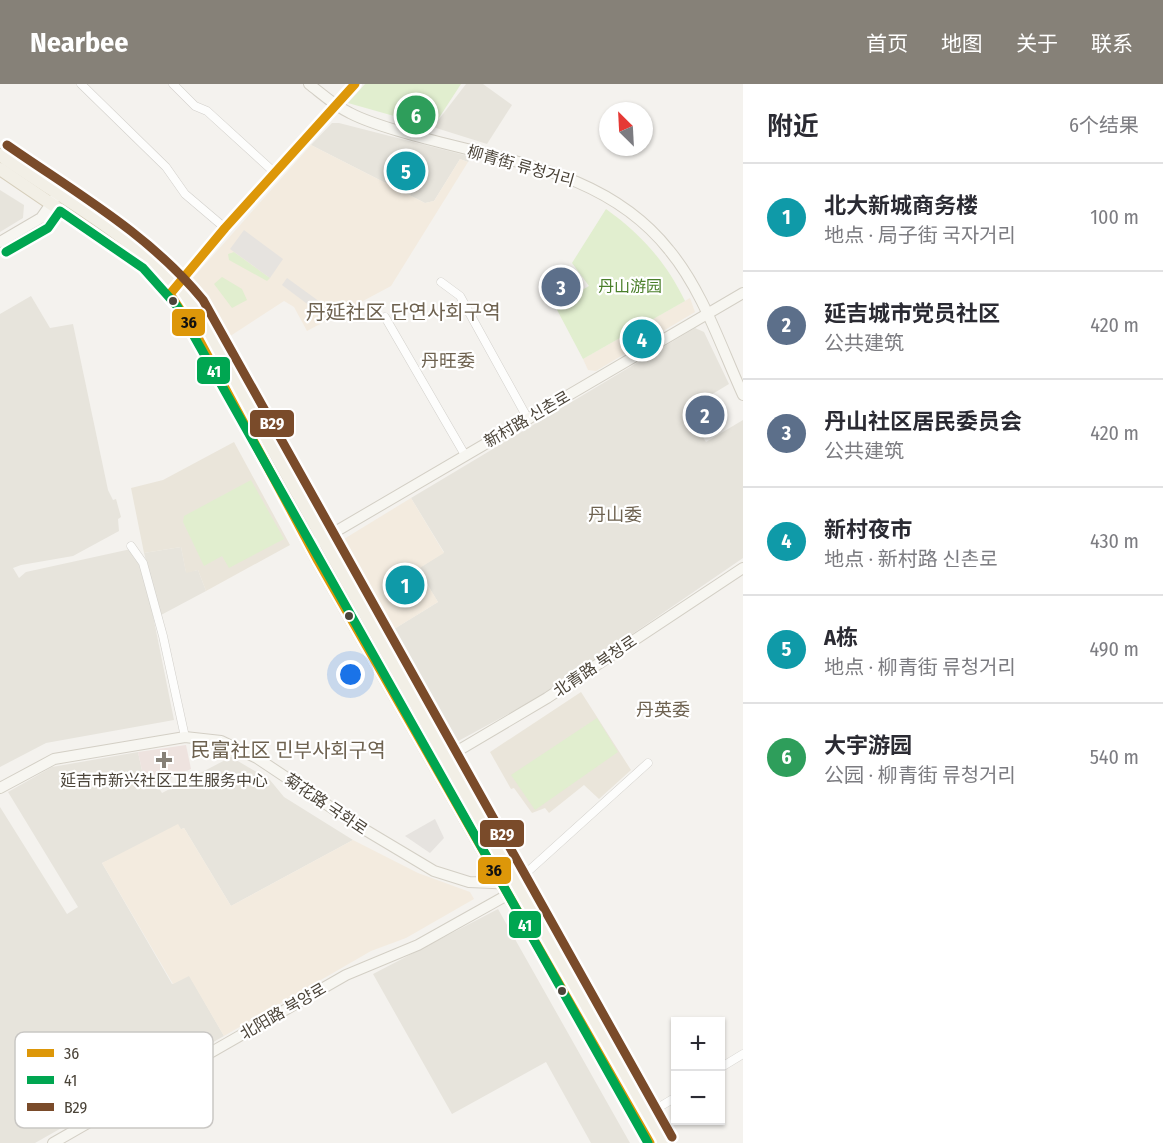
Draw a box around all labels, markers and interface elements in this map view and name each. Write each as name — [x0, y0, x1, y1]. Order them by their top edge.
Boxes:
text: Nearbee — [30, 26, 129, 59]
text: 首页 — [866, 31, 908, 57]
text: 地图 — [941, 31, 983, 57]
text: 关于 — [1016, 31, 1058, 57]
text: 联系 — [1091, 31, 1133, 57]
pin: 6 — [396, 93, 436, 138]
north arrow — [599, 102, 653, 156]
text: 附近 — [767, 111, 819, 142]
text: 6个结果 — [1069, 113, 1139, 137]
street label: 柳青街 류청거리 — [465, 142, 577, 190]
pin: 5 — [386, 148, 426, 194]
text: 北大新城商务楼 — [824, 192, 978, 219]
text: 1 — [782, 205, 791, 229]
text: 100 m — [1090, 205, 1139, 229]
text: 地点 · 局子街 국자거리 — [824, 223, 1016, 247]
pin: 3 — [542, 264, 580, 310]
park label: 丹山游园 — [598, 277, 662, 296]
unlabelled marker — [167, 295, 179, 307]
district label: 丹延社区 단연사회구역 — [305, 300, 501, 324]
text: 延吉城市党员社区 — [824, 300, 1000, 327]
line badge: 36 — [171, 308, 206, 337]
text: 36 — [180, 313, 197, 332]
text: 2 — [782, 313, 791, 337]
text: 420 m — [1090, 313, 1139, 337]
pin: 4 — [622, 316, 662, 362]
text: 公共建筑 — [824, 331, 904, 355]
district label: 丹旺委 — [421, 350, 475, 372]
line badge: 41 — [196, 356, 231, 385]
text: 41 — [207, 362, 221, 381]
street label: 新村路 신촌로 — [481, 387, 574, 451]
pin: 2 — [686, 392, 724, 438]
text: 丹山社区居民委员会 — [824, 408, 1022, 435]
line badge: B29 — [249, 409, 295, 438]
text: B29 — [260, 414, 284, 433]
text: 3 — [782, 421, 791, 445]
text: 420 m — [1090, 421, 1139, 445]
text: 公共建筑 — [824, 439, 904, 463]
district label: 丹山委 — [588, 504, 642, 526]
text: 新村夜市 — [824, 516, 912, 543]
text: 4 — [781, 529, 792, 553]
text: 430 m — [1090, 529, 1139, 553]
text: 地点 · 新村路 신촌로 — [824, 547, 998, 571]
pin: 1 — [386, 562, 424, 608]
unlabelled marker — [343, 610, 355, 622]
text: A栋 — [824, 624, 858, 651]
street label: 北青路 북청로 — [550, 631, 640, 701]
text: 5 — [782, 637, 791, 661]
text: 490 m — [1089, 637, 1139, 661]
text: 地点 · 柳青街 류청거리 — [824, 655, 1016, 679]
your location — [336, 660, 365, 689]
district label: 丹英委 — [636, 699, 690, 721]
text: 大宇游园 — [824, 732, 912, 759]
district label: 民富社区 민부사회구역 — [190, 738, 386, 762]
text: 6 — [781, 745, 792, 769]
text: 540 m — [1090, 745, 1139, 769]
marker: 延吉市新兴社区卫生服务中心 — [155, 751, 173, 769]
text: 公园 · 柳青街 류청거리 — [824, 763, 1016, 787]
street label: 菊花路 국화로 — [281, 769, 371, 839]
place label: 延吉市新兴社区卫生服务中心 — [60, 771, 268, 790]
line badge: B29 — [479, 819, 525, 848]
text: B29 — [490, 825, 514, 844]
line badge: 36 — [477, 856, 512, 885]
text: 36 — [485, 861, 502, 880]
line badge: 41 — [508, 910, 542, 939]
text: 41 — [518, 916, 532, 935]
street label: 北阳路 북양로 — [237, 979, 330, 1043]
unlabelled marker — [556, 985, 568, 997]
map controls — [671, 1017, 725, 1125]
button: + — [671, 1017, 725, 1071]
legend — [15, 1032, 213, 1128]
text: 36 — [64, 1044, 79, 1063]
text: 41 — [64, 1071, 77, 1090]
button: − — [671, 1071, 725, 1125]
text: B29 — [64, 1098, 87, 1117]

